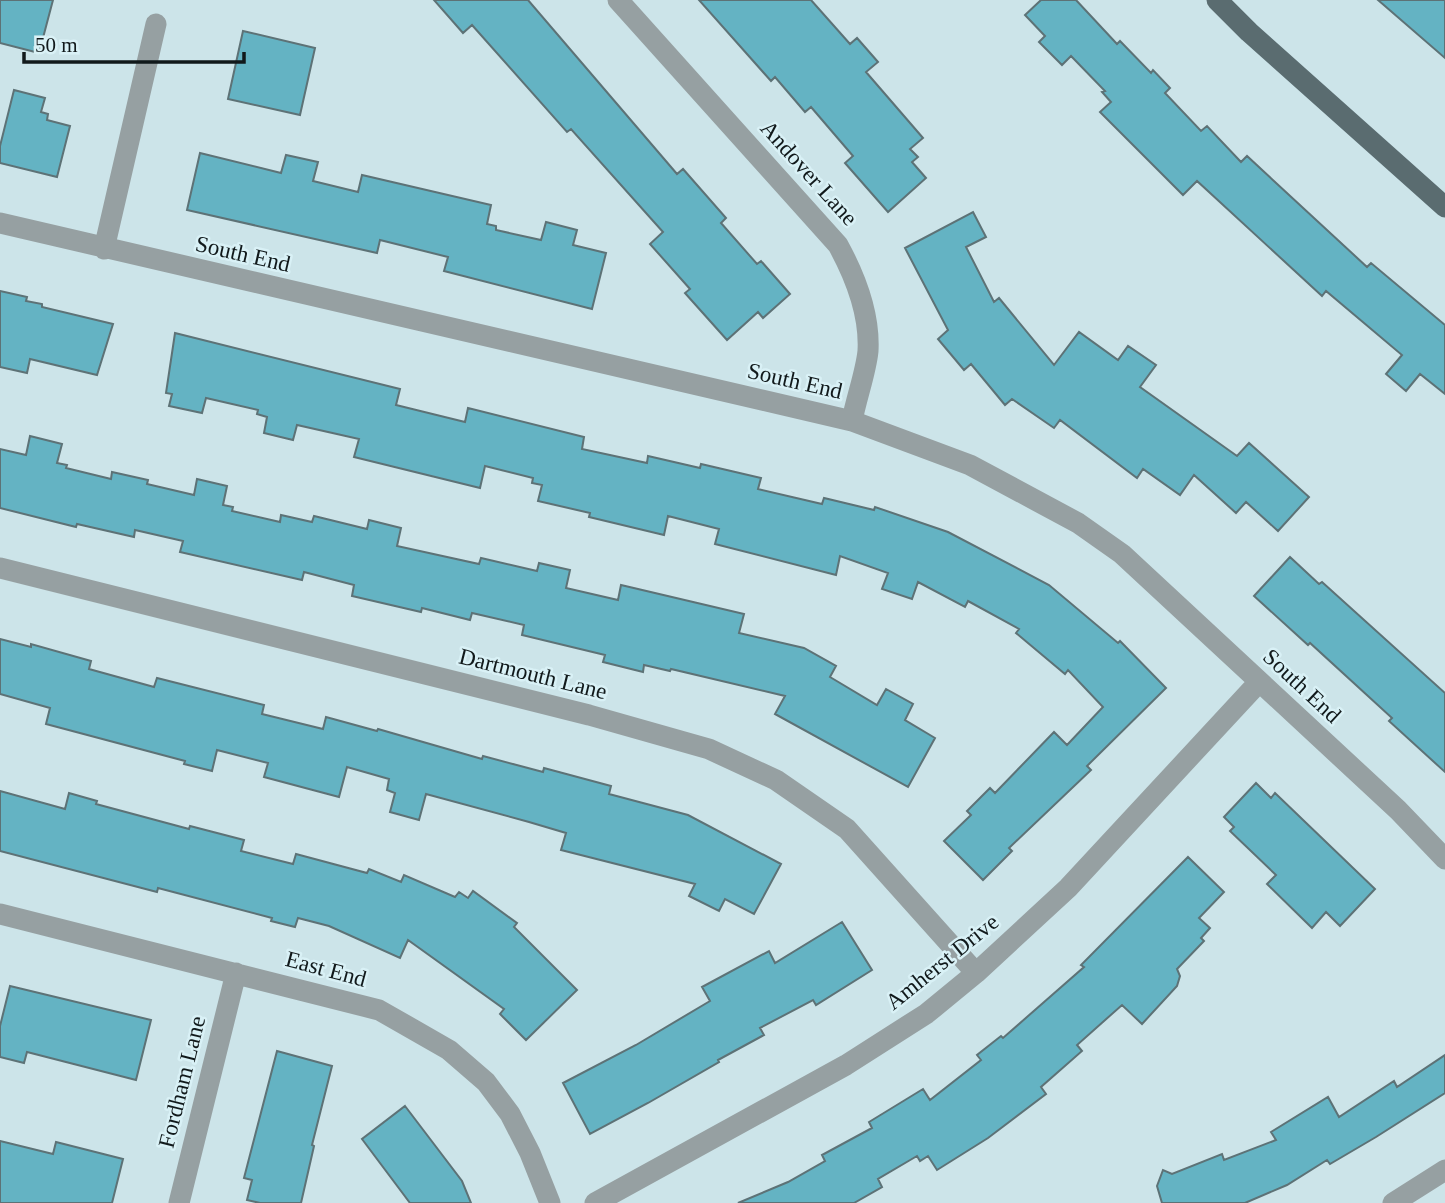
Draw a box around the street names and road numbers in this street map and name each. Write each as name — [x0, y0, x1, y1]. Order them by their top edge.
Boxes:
street label: Andover Lane — [755, 116, 863, 230]
street label: South End — [193, 231, 293, 277]
street label: South End — [745, 358, 845, 404]
street label: Dartmouth Lane — [457, 644, 609, 704]
street label: South End — [1258, 644, 1346, 728]
street label: Amherst Drive — [881, 909, 1003, 1015]
street label: East End — [283, 946, 370, 992]
street label: Fordham Lane — [154, 1014, 210, 1150]

